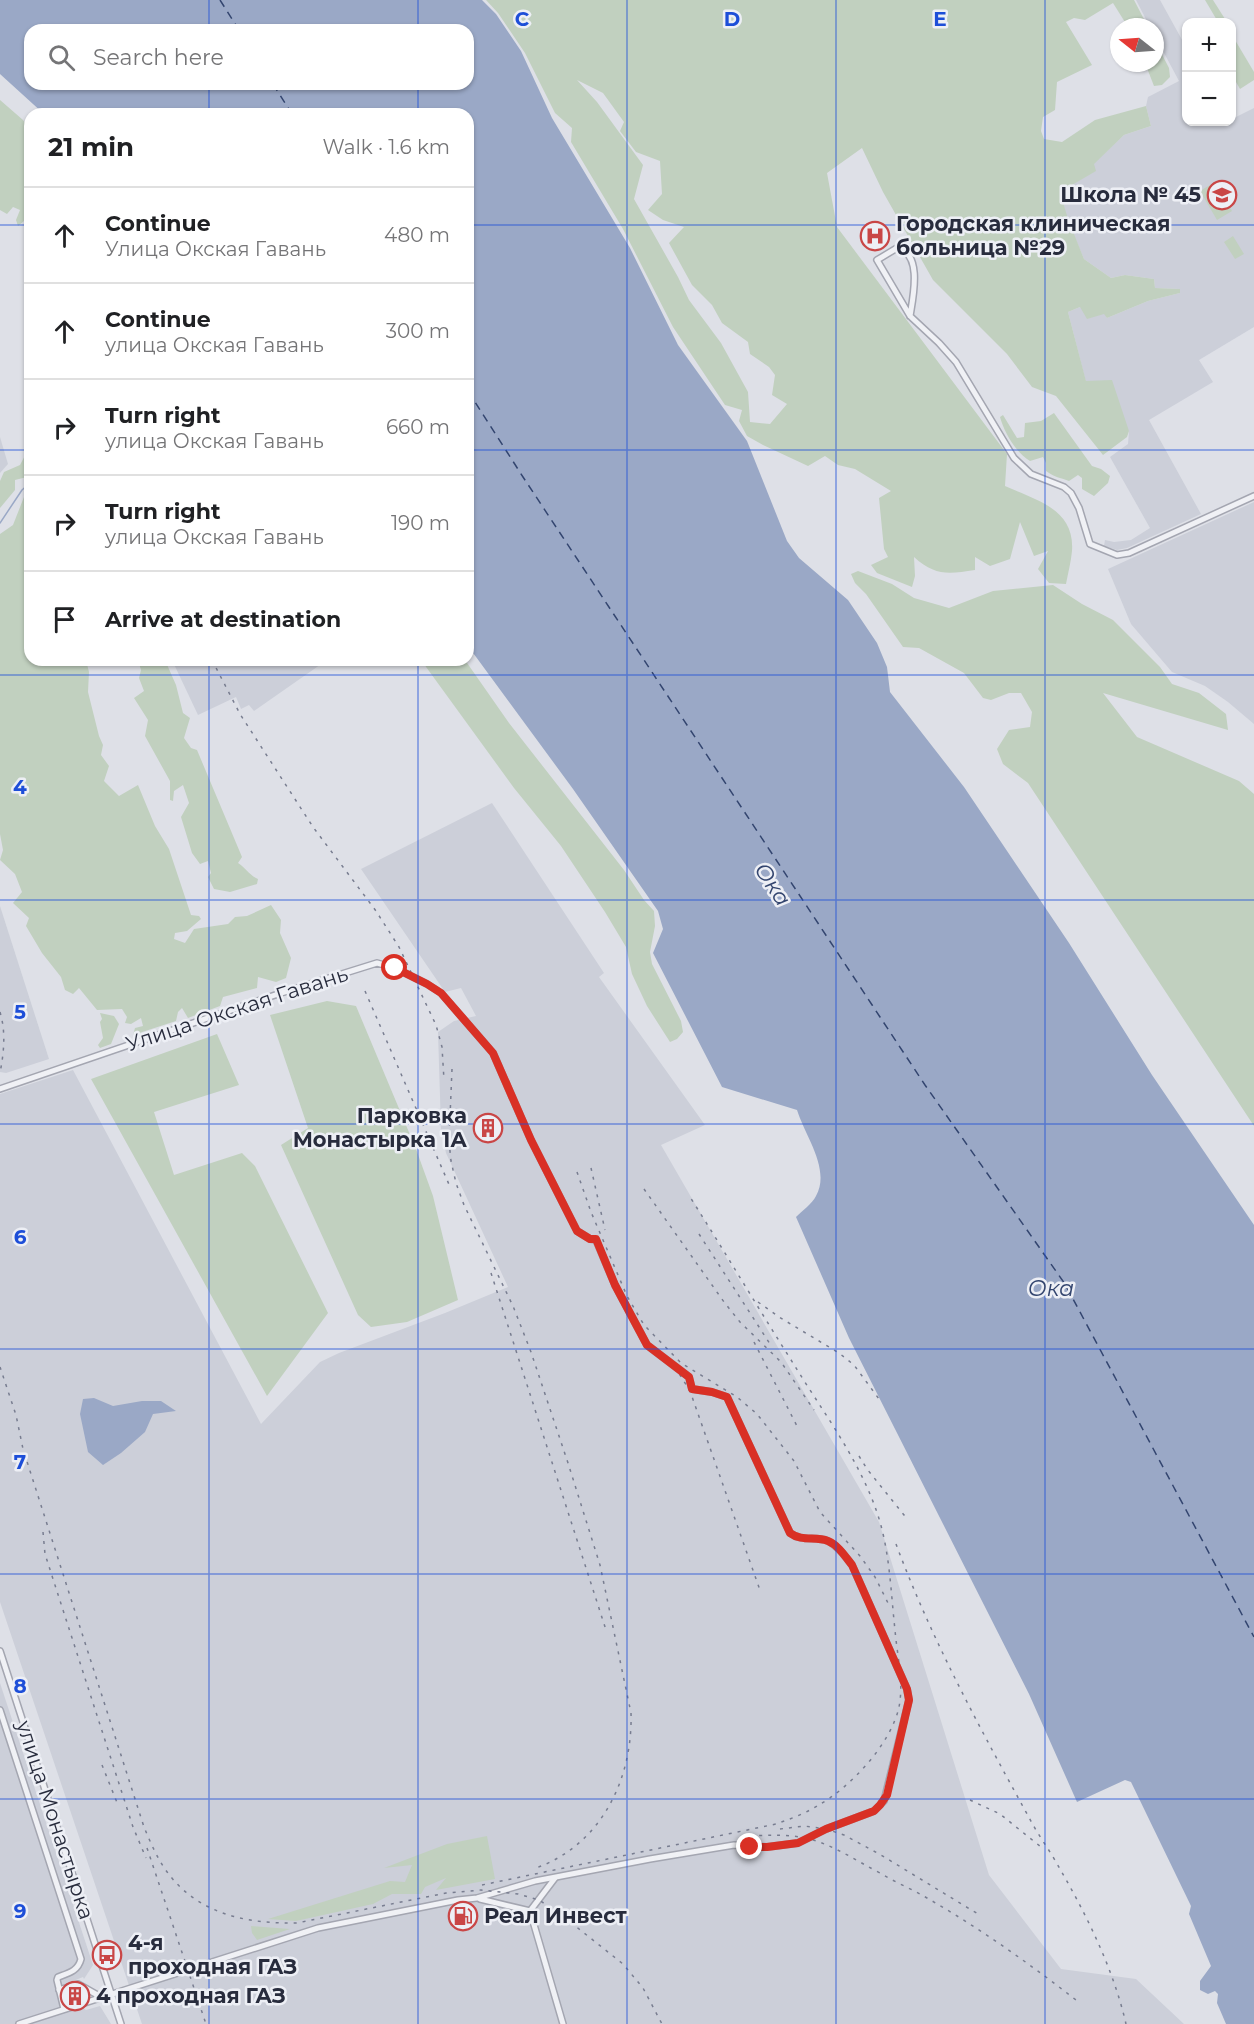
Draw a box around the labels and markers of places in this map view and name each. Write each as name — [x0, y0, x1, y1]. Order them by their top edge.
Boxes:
school or university icon: Школа № 45 — [1206, 179, 1238, 211]
place label: Школа № 45 — [1060, 182, 1201, 207]
place label: Городская клиническая больница №29 — [896, 211, 1170, 260]
hospital icon: Городская клиническая больница №29 — [859, 220, 891, 252]
place label: Парковка Монастырка 1А — [293, 1103, 467, 1152]
building icon: Парковка Монастырка 1А — [472, 1112, 504, 1144]
fuel station icon: Реал Инвест — [447, 1900, 479, 1932]
place label: Реал Инвест — [484, 1903, 628, 1928]
place label: 4-я проходная ГАЗ — [128, 1930, 297, 1979]
bus stop icon: 4-я проходная ГАЗ — [91, 1939, 123, 1971]
building icon: 4 проходная ГАЗ — [59, 1980, 91, 2012]
place label: 4 проходная ГАЗ — [96, 1983, 286, 2008]

